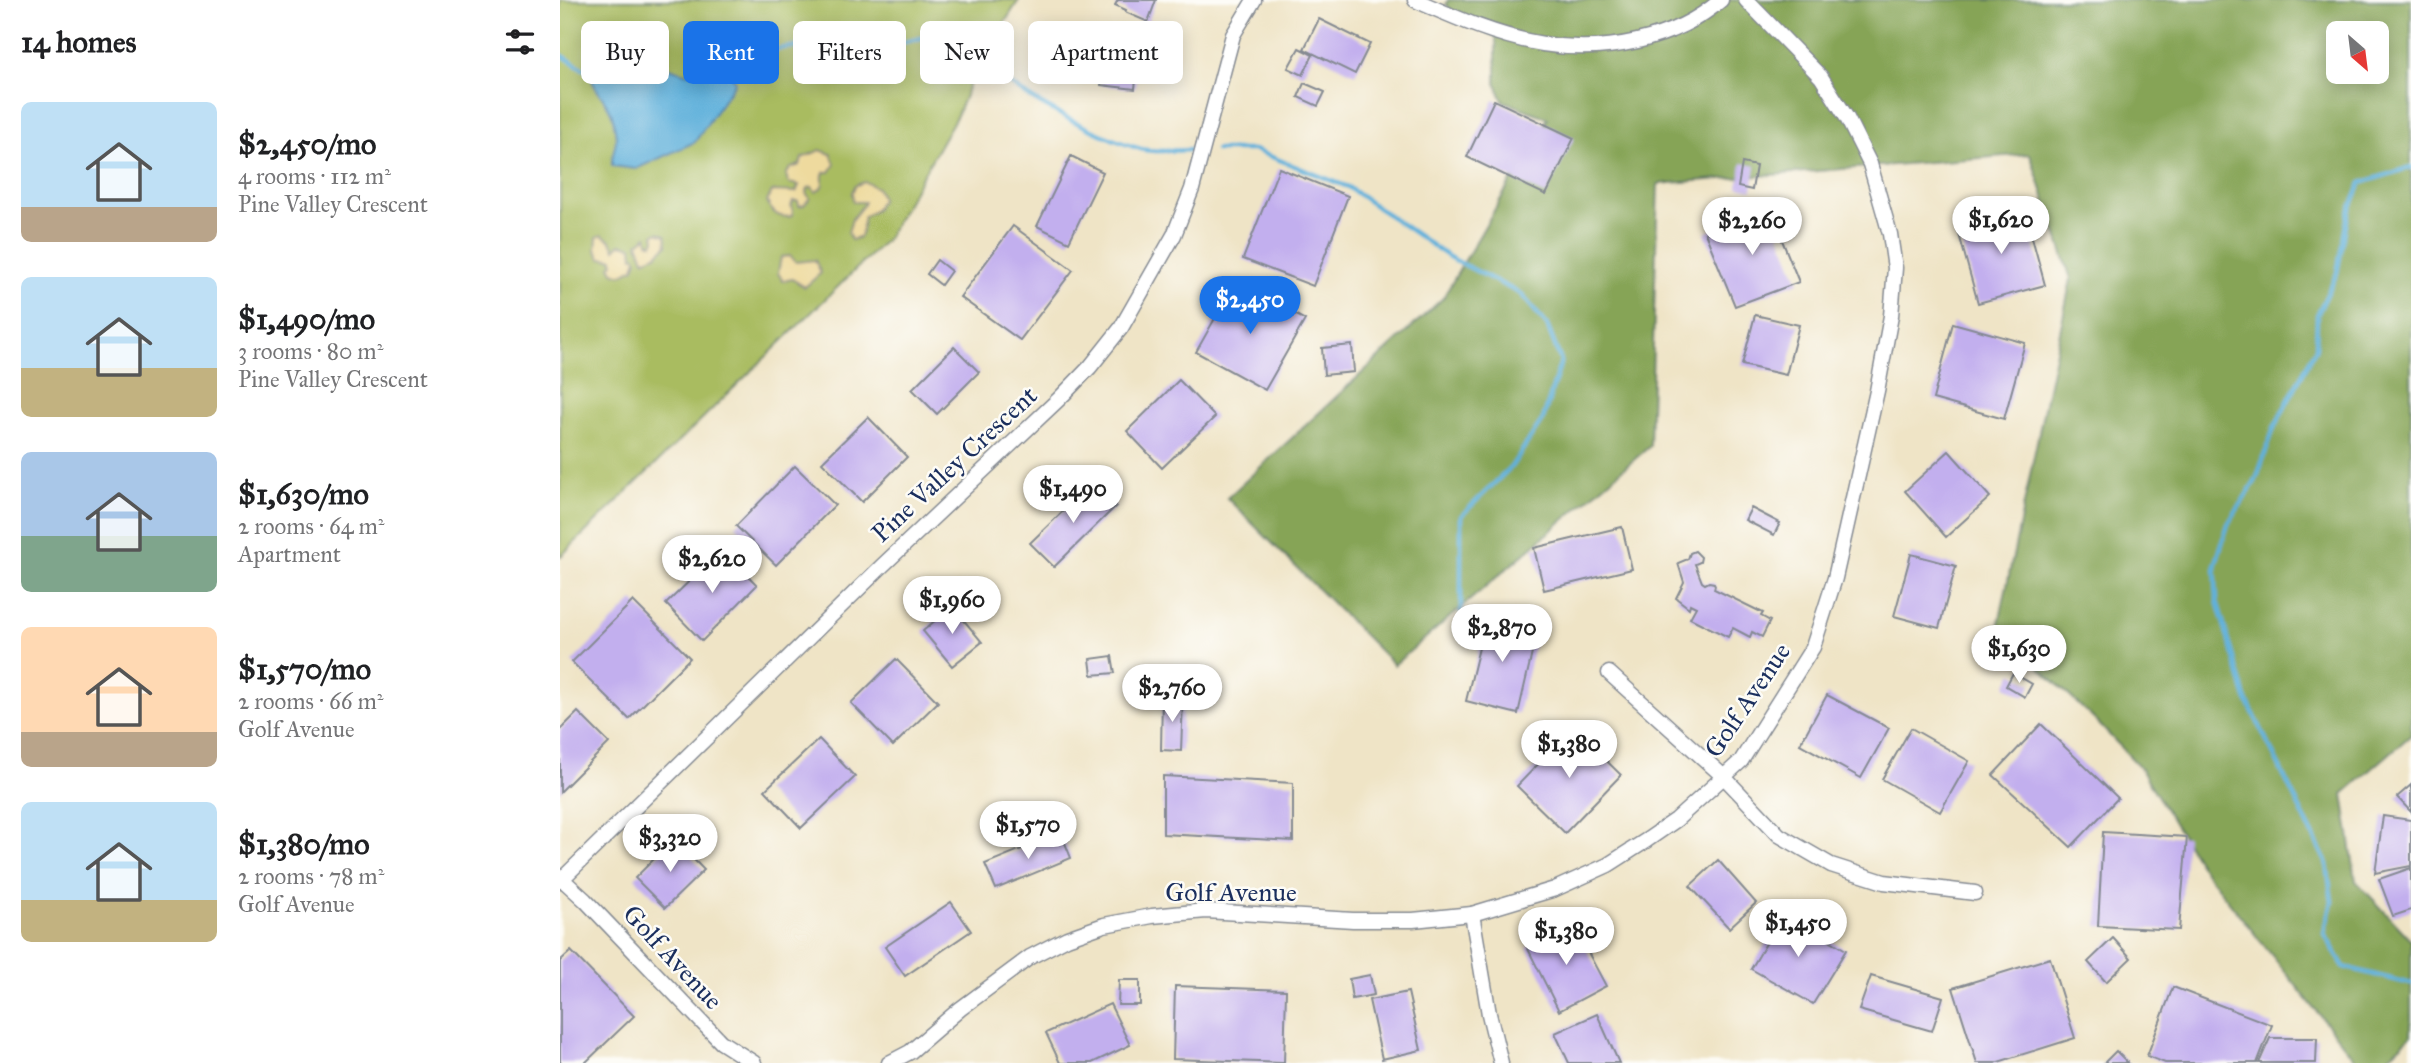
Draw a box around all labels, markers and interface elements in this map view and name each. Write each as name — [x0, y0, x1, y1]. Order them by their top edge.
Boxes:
chip: Buy — [581, 21, 669, 84]
chip: Rent — [683, 21, 779, 84]
chip: Filters — [793, 21, 906, 84]
chip: New — [920, 21, 1014, 84]
chip: Apartment — [1028, 21, 1183, 84]
north arrow — [2326, 21, 2389, 84]
map controls — [2326, 21, 2389, 84]
icon: filters — [501, 23, 539, 61]
text: 14 homes — [21, 24, 136, 60]
text: $2,450/mo — [238, 126, 376, 162]
icon: home — [77, 130, 161, 214]
text: 4 rooms · 112 m² — [238, 162, 391, 190]
text: Pine Valley Crescent — [238, 190, 428, 218]
pin: $1,620 — [1944, 196, 2058, 256]
pin: $2,260 — [1695, 198, 1809, 257]
text: $1,620 — [1968, 205, 2034, 233]
text: $2,260 — [1718, 206, 1786, 234]
pin: $2,450 — [1193, 276, 1307, 336]
text: $2,450 — [1216, 285, 1284, 313]
text: $1,490/mo — [238, 301, 375, 337]
icon: home — [77, 305, 161, 389]
text: 3 rooms · 80 m² — [238, 337, 383, 365]
text: Pine Valley Crescent — [238, 365, 428, 393]
street label: Pine Valley Crescent — [865, 379, 1043, 549]
pin: $1,490 — [1016, 466, 1130, 525]
text: $1,490 — [1039, 474, 1107, 502]
text: $1,630/mo — [238, 476, 369, 512]
icon: home — [77, 480, 161, 564]
text: 2 rooms · 64 m² — [238, 512, 384, 540]
pin: $2,620 — [655, 536, 769, 595]
text: Apartment — [238, 540, 341, 568]
text: $2,620 — [678, 544, 746, 572]
pin: $1,960 — [895, 576, 1009, 636]
text: $1,960 — [919, 585, 985, 613]
pin: $2,870 — [1445, 604, 1559, 664]
text: $2,870 — [1467, 613, 1537, 641]
pin: $1,630 — [1962, 626, 2076, 685]
text: $1,630 — [1987, 634, 2051, 662]
street label: Golf Avenue — [1697, 636, 1797, 764]
text: $1,570/mo — [238, 651, 371, 687]
icon: home — [77, 655, 161, 739]
pin: $2,760 — [1115, 664, 1229, 724]
text: $2,760 — [1138, 673, 1206, 701]
text: 2 rooms · 66 m² — [238, 687, 383, 715]
text: Golf Avenue — [238, 715, 354, 743]
pin: $1,380 — [1512, 720, 1626, 780]
text: $1,380 — [1537, 729, 1601, 757]
pin: $1,570 — [971, 802, 1085, 861]
text: $1,570 — [996, 810, 1060, 838]
pin: $3,320 — [613, 814, 727, 874]
text: $3,320 — [639, 823, 701, 851]
text: $1,380/mo — [238, 826, 370, 862]
icon: home — [77, 830, 161, 914]
text: 2 rooms · 78 m² — [238, 862, 384, 890]
street label: Golf Avenue — [1165, 876, 1297, 908]
text: Golf Avenue — [238, 890, 354, 918]
street label: Golf Avenue — [616, 898, 730, 1016]
pin: $1,450 — [1741, 900, 1855, 959]
pin: $1,380 — [1509, 908, 1623, 967]
text: $1,450 — [1765, 908, 1831, 936]
text: $1,380 — [1534, 916, 1598, 944]

